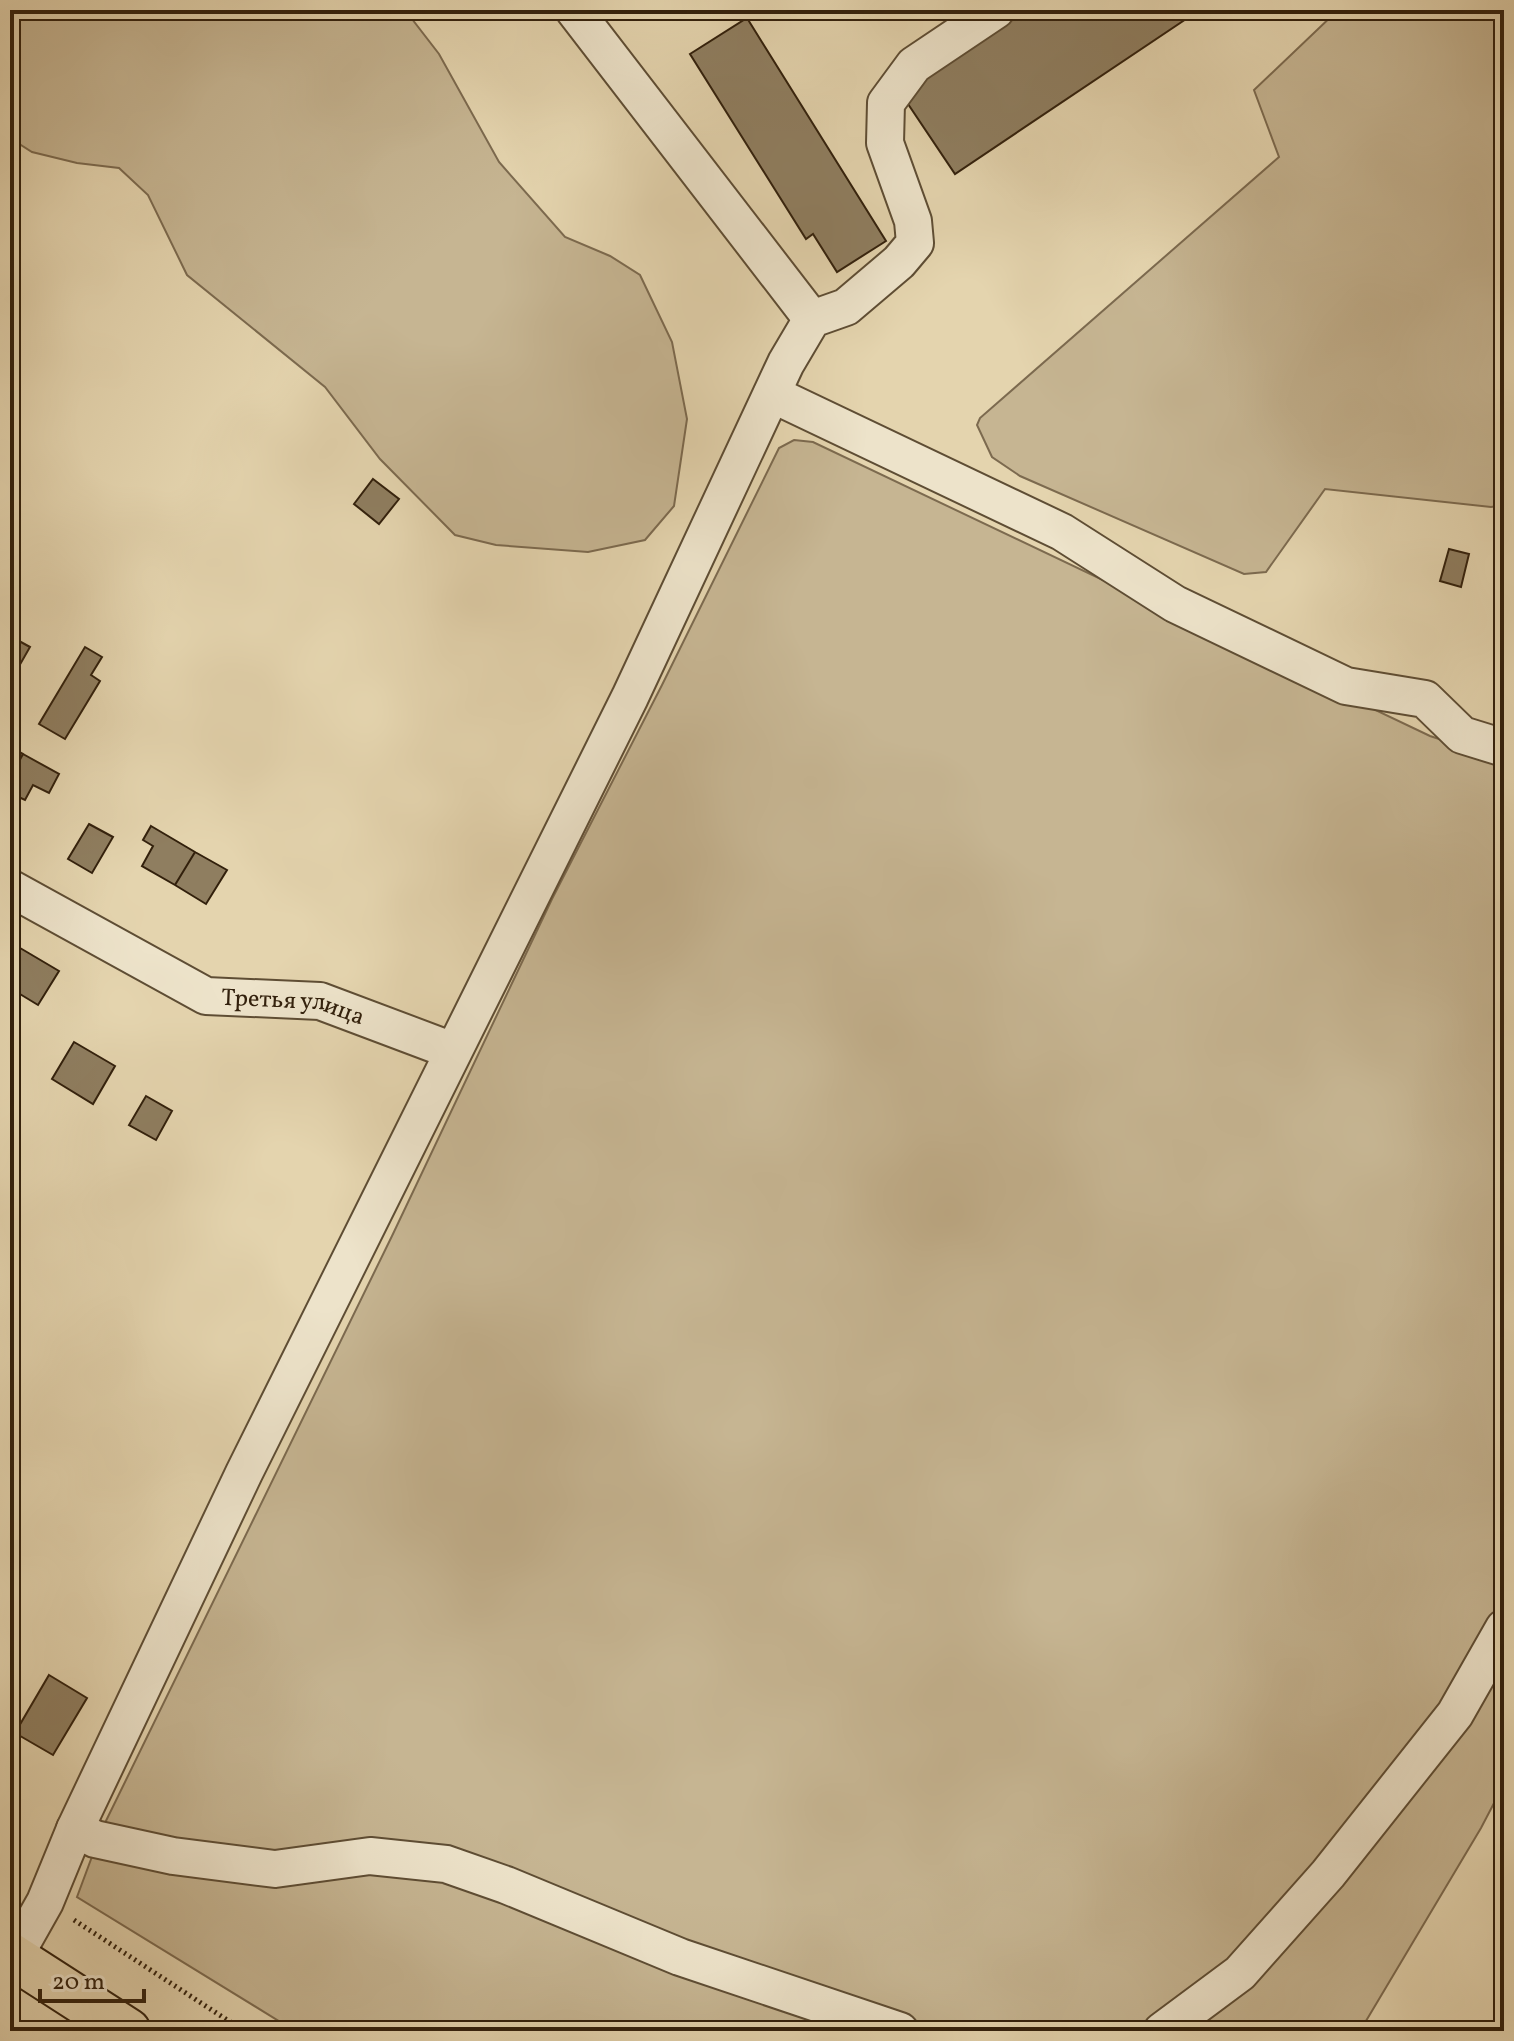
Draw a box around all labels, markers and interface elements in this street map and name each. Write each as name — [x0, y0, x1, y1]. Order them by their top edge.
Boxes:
street label: Третья улица — [220, 982, 369, 1035]
scale bar — [40, 1953, 144, 2003]
text: 20 m — [52, 1966, 105, 2000]

